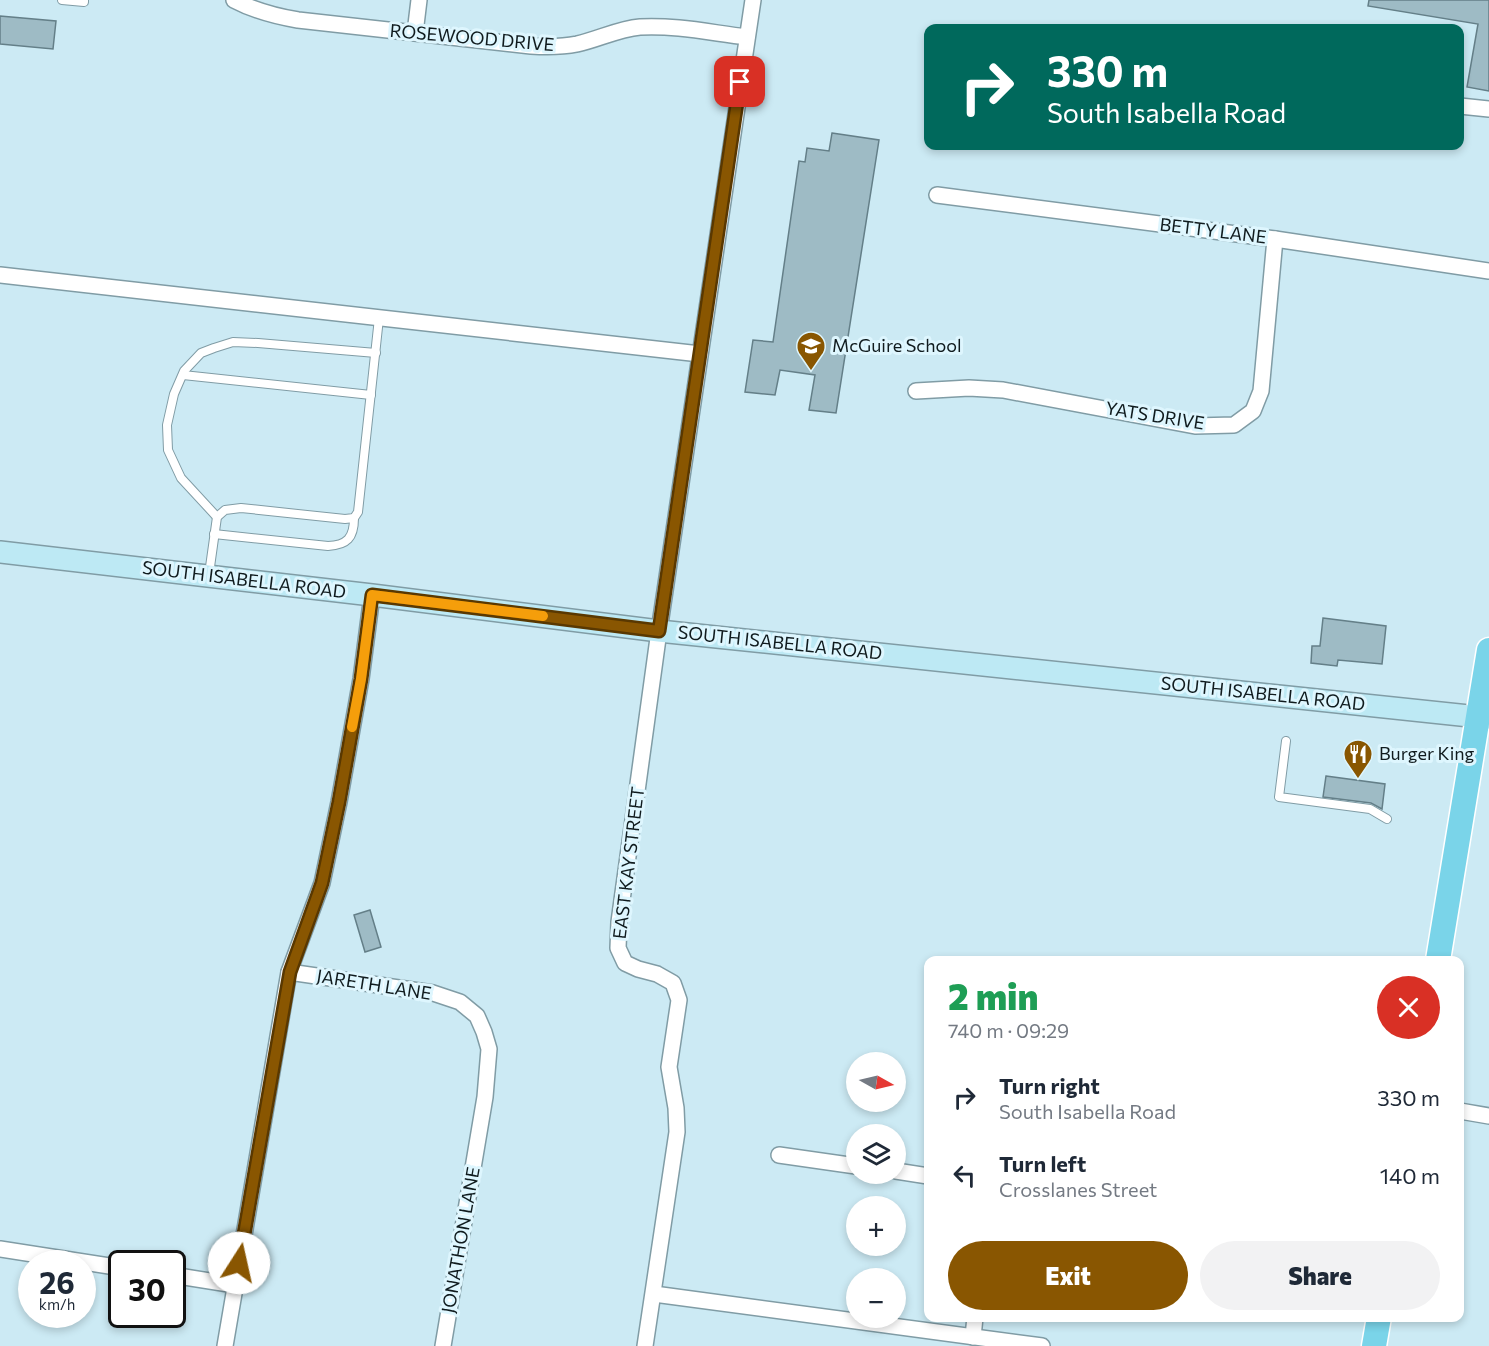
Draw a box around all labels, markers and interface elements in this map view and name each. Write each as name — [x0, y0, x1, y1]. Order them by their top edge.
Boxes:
street label: ROSEWOOD DRIVE — [389, 19, 555, 55]
text: 330 m — [1047, 44, 1168, 96]
icon: right — [948, 48, 1026, 126]
pin — [714, 56, 765, 107]
icon: arrive — [723, 65, 756, 98]
text: South Isabella Road — [1047, 96, 1286, 129]
street label: BETTY LANE — [1158, 213, 1268, 247]
school or university icon: McGuire School — [795, 330, 827, 372]
place label: McGuire School — [832, 334, 962, 356]
street label: YATS DRIVE — [1104, 396, 1206, 434]
street label: SOUTH ISABELLA ROAD — [141, 556, 347, 602]
street label: SOUTH ISABELLA ROAD — [677, 620, 883, 664]
street label: SOUTH ISABELLA ROAD — [1160, 671, 1366, 715]
restaurant icon: Burger King — [1342, 738, 1374, 780]
place label: Burger King — [1379, 742, 1475, 764]
street label: EAST KAY STREET — [608, 785, 648, 940]
street label: JARETH LANE — [315, 964, 433, 1004]
text: 2 min — [948, 973, 1038, 1017]
button: close — [1377, 976, 1440, 1039]
text: 740 m · 09:29 — [948, 1018, 1069, 1042]
north arrow — [846, 1052, 906, 1112]
map controls — [846, 1052, 906, 1328]
text: Turn right — [999, 1072, 1100, 1099]
icon: right — [948, 1081, 981, 1114]
text: 330 m — [1377, 1084, 1440, 1111]
text: South Isabella Road — [999, 1099, 1176, 1123]
button: layers — [846, 1124, 906, 1184]
text: Turn left — [999, 1150, 1086, 1177]
icon: left — [948, 1159, 981, 1192]
text: 140 m — [1380, 1162, 1440, 1189]
street label: JONATHON LANE — [436, 1165, 484, 1315]
text: Crosslanes Street — [999, 1177, 1157, 1201]
button: + — [846, 1196, 906, 1256]
position arrow — [207, 1231, 271, 1295]
button: Exit — [948, 1241, 1188, 1310]
button: Share — [1200, 1241, 1440, 1310]
speed limit sign: 30 — [108, 1250, 186, 1328]
text: 26 — [39, 1263, 75, 1300]
button: − — [846, 1268, 906, 1328]
text: km/h — [39, 1295, 75, 1313]

